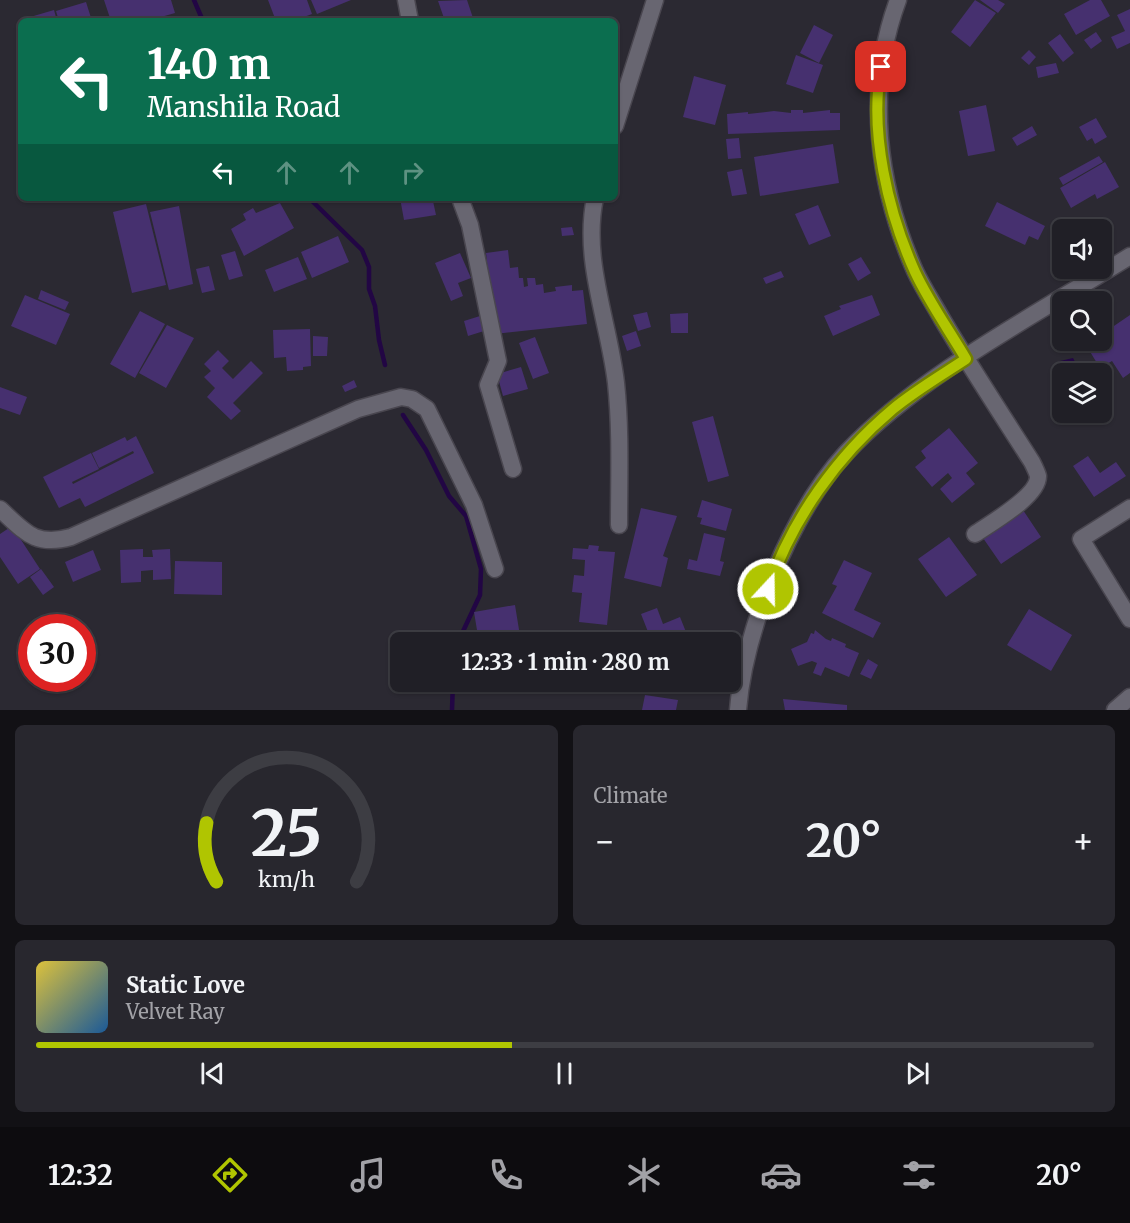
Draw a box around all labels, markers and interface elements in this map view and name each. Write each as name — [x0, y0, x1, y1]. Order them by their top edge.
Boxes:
text: 140 m — [147, 38, 270, 90]
pin — [855, 41, 906, 92]
icon: left — [48, 42, 126, 120]
icon: arrive — [864, 50, 897, 83]
text: Manshila Road — [147, 90, 340, 124]
icon: left — [207, 156, 240, 189]
icon: ahead — [270, 156, 303, 189]
icon: ahead — [333, 156, 366, 189]
icon: right — [396, 156, 429, 189]
map controls — [1052, 219, 1112, 423]
button: sound — [1052, 219, 1112, 279]
button: search — [1052, 291, 1112, 351]
button: layers — [1052, 363, 1112, 423]
position arrow — [736, 557, 800, 621]
speed limit sign: 30 — [18, 614, 96, 692]
text: 12:33 · 1 min · 280 m — [461, 648, 670, 676]
text: Climate — [594, 783, 668, 808]
text: 25 — [250, 795, 322, 873]
text: 20° — [806, 813, 882, 869]
text: − — [594, 821, 616, 862]
text: + — [1072, 821, 1094, 862]
text: km/h — [258, 866, 315, 893]
text: Static Love — [126, 971, 245, 999]
text: Velvet Ray — [126, 999, 225, 1024]
icon: previous — [196, 1057, 229, 1090]
icon: pause — [548, 1057, 581, 1090]
icon: next — [901, 1057, 934, 1090]
icon: directions — [209, 1154, 251, 1196]
icon: music — [347, 1154, 389, 1196]
icon: phone — [485, 1154, 527, 1196]
icon: climate — [623, 1154, 665, 1196]
icon: car — [760, 1154, 802, 1196]
icon: filters — [898, 1154, 940, 1196]
text: 12:32 — [48, 1158, 113, 1192]
text: 20° — [1036, 1158, 1082, 1192]

